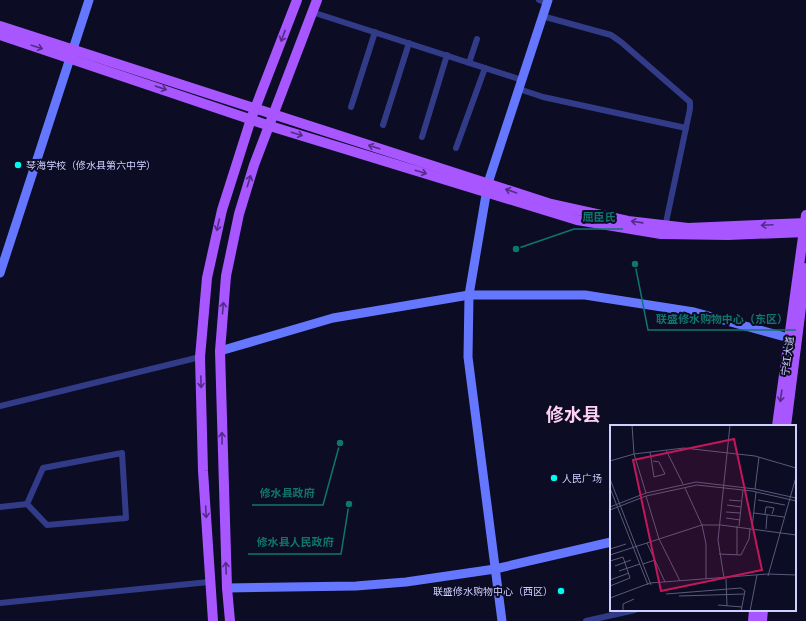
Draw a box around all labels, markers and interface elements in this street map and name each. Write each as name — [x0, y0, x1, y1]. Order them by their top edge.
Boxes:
one-way arrow — [279, 30, 287, 42]
one-way arrow — [31, 44, 44, 51]
one-way arrow — [154, 85, 167, 92]
one-way arrow — [290, 131, 303, 138]
one-way arrow — [368, 143, 381, 150]
marker: 琴海学校（修水县第六中学） — [13, 160, 23, 170]
place label: 琴海学校（修水县第六中学） — [26, 160, 156, 172]
one-way arrow — [414, 169, 427, 176]
one-way arrow — [246, 175, 253, 188]
one-way arrow — [505, 187, 518, 194]
callout: 屈臣氏 — [574, 206, 623, 229]
text: 屈臣氏 — [583, 211, 616, 224]
one-way arrow — [631, 218, 644, 226]
one-way arrow — [214, 219, 222, 232]
one-way arrow — [761, 222, 774, 229]
one-way arrow — [220, 302, 227, 315]
callout: 联盛修水购物中心（东区） — [648, 307, 796, 330]
text: 联盛修水购物中心（东区） — [656, 313, 788, 326]
street label: 宁红大道 — [779, 335, 797, 377]
one-way arrow — [197, 375, 205, 388]
one-way arrow — [777, 389, 785, 402]
district label: 修水县 — [546, 404, 600, 426]
inset map — [610, 425, 796, 611]
one-way arrow — [218, 432, 226, 445]
marker: 人民广场 — [549, 473, 559, 483]
place label: 人民广场 — [562, 473, 602, 485]
callout: 修水县政府 — [252, 482, 323, 505]
text: 修水县政府 — [260, 487, 315, 500]
one-way arrow — [202, 505, 209, 518]
callout: 修水县人民政府 — [248, 531, 341, 554]
text: 修水县人民政府 — [257, 536, 334, 549]
one-way arrow — [223, 562, 230, 575]
place label: 联盛修水购物中心（西区） — [433, 586, 553, 598]
marker: 联盛修水购物中心（西区） — [556, 586, 566, 596]

